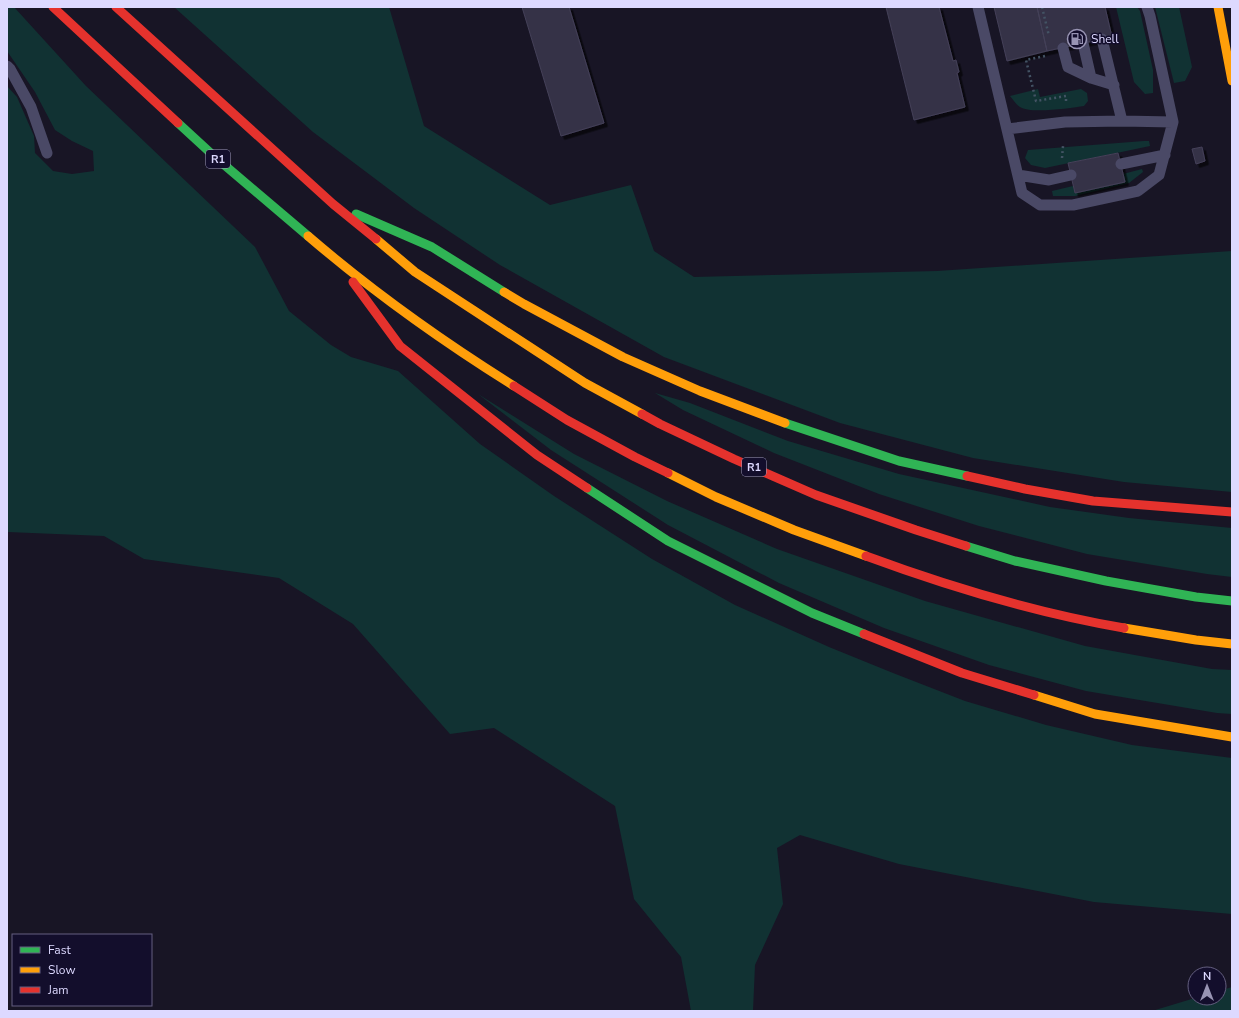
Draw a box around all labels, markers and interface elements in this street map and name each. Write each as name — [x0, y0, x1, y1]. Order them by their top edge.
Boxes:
fuel station icon: Shell — [1066, 28, 1088, 50]
place label: Shell — [1091, 31, 1119, 47]
road number: R1 — [206, 150, 230, 168]
road number: R1 — [742, 458, 766, 476]
legend — [12, 934, 152, 1006]
text: Fast — [48, 942, 71, 958]
text: Slow — [48, 962, 76, 978]
north arrow — [1187, 966, 1227, 1006]
text: N — [1203, 969, 1211, 984]
text: Jam — [47, 982, 69, 998]

